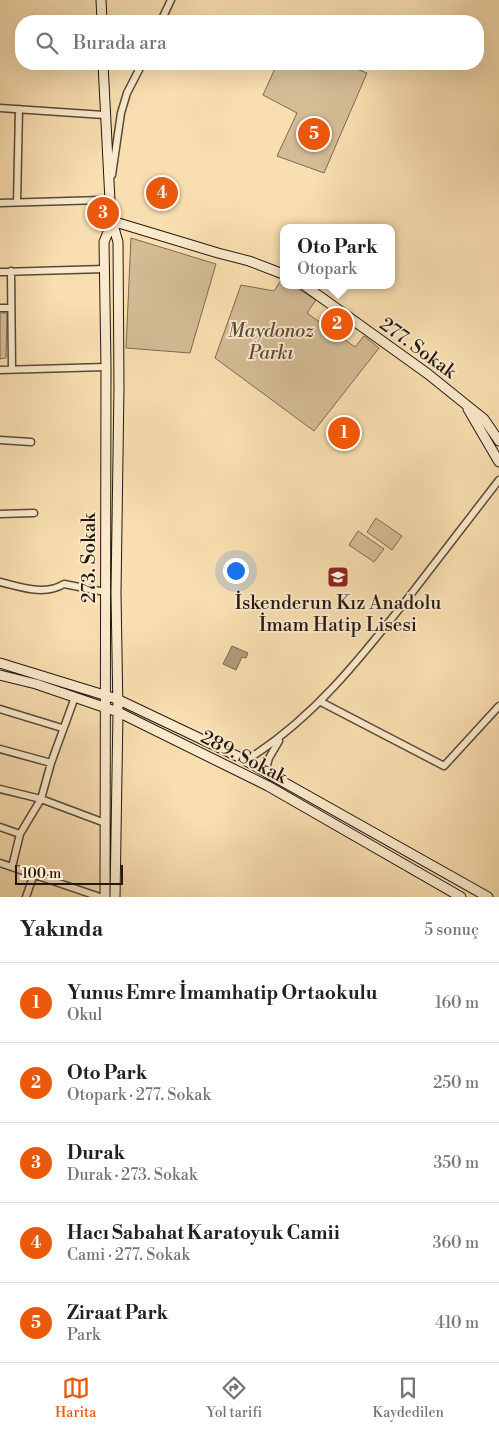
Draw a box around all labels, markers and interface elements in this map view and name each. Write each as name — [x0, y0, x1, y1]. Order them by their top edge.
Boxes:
search box — [15, 15, 484, 70]
icon: search — [33, 29, 61, 57]
text: Burada ara — [73, 31, 167, 55]
pin: 5 — [298, 115, 330, 153]
pin: 4 — [146, 174, 178, 212]
pin: 3 — [87, 194, 119, 232]
popup — [280, 224, 395, 289]
text: Oto Park — [297, 235, 378, 259]
text: Otopark — [297, 259, 357, 279]
pin: 2 — [321, 305, 353, 343]
street label: 277. Sokak — [375, 312, 462, 385]
park label: Maydonoz Parkı — [228, 319, 314, 365]
pin: 1 — [328, 414, 360, 452]
street label: 273. Sokak — [77, 512, 101, 603]
your location — [223, 558, 249, 584]
school or university icon: İskenderun Kız Anadolu İmam Hatip Lisesi — [326, 565, 350, 589]
place label: İskenderun Kız Anadolu İmam Hatip Lisesi — [235, 590, 441, 637]
street label: 289. Sokak — [197, 725, 292, 789]
scale bar — [15, 862, 122, 885]
text: 100 m — [22, 865, 61, 883]
text: Yakında — [20, 917, 103, 943]
text: 5 sonuç — [424, 920, 479, 940]
text: Yunus Emre İmamhatip Ortaokulu — [67, 981, 377, 1005]
text: 1 — [32, 993, 40, 1013]
text: 160 m — [435, 993, 479, 1013]
text: Okul — [67, 1005, 102, 1025]
text: Oto Park — [67, 1061, 147, 1085]
text: 2 — [31, 1073, 41, 1093]
text: 250 m — [433, 1073, 479, 1093]
text: Otopark · 277. Sokak — [67, 1085, 211, 1105]
text: Durak — [67, 1141, 125, 1165]
text: 3 — [31, 1153, 41, 1173]
text: 350 m — [433, 1153, 479, 1173]
text: Durak · 273. Sokak — [67, 1165, 197, 1185]
text: Hacı Sabahat Karatoyuk Camii — [67, 1221, 340, 1245]
text: 4 — [31, 1233, 41, 1253]
text: 360 m — [433, 1233, 479, 1253]
text: Cami · 277. Sokak — [67, 1245, 190, 1265]
text: Ziraat Park — [67, 1301, 168, 1325]
text: 5 — [31, 1313, 41, 1333]
text: 410 m — [435, 1313, 479, 1333]
text: Park — [67, 1325, 100, 1345]
tab: Harita — [55, 1374, 96, 1422]
tab: Yol tarifi — [207, 1374, 262, 1422]
tab: Kaydedilen — [372, 1374, 444, 1422]

